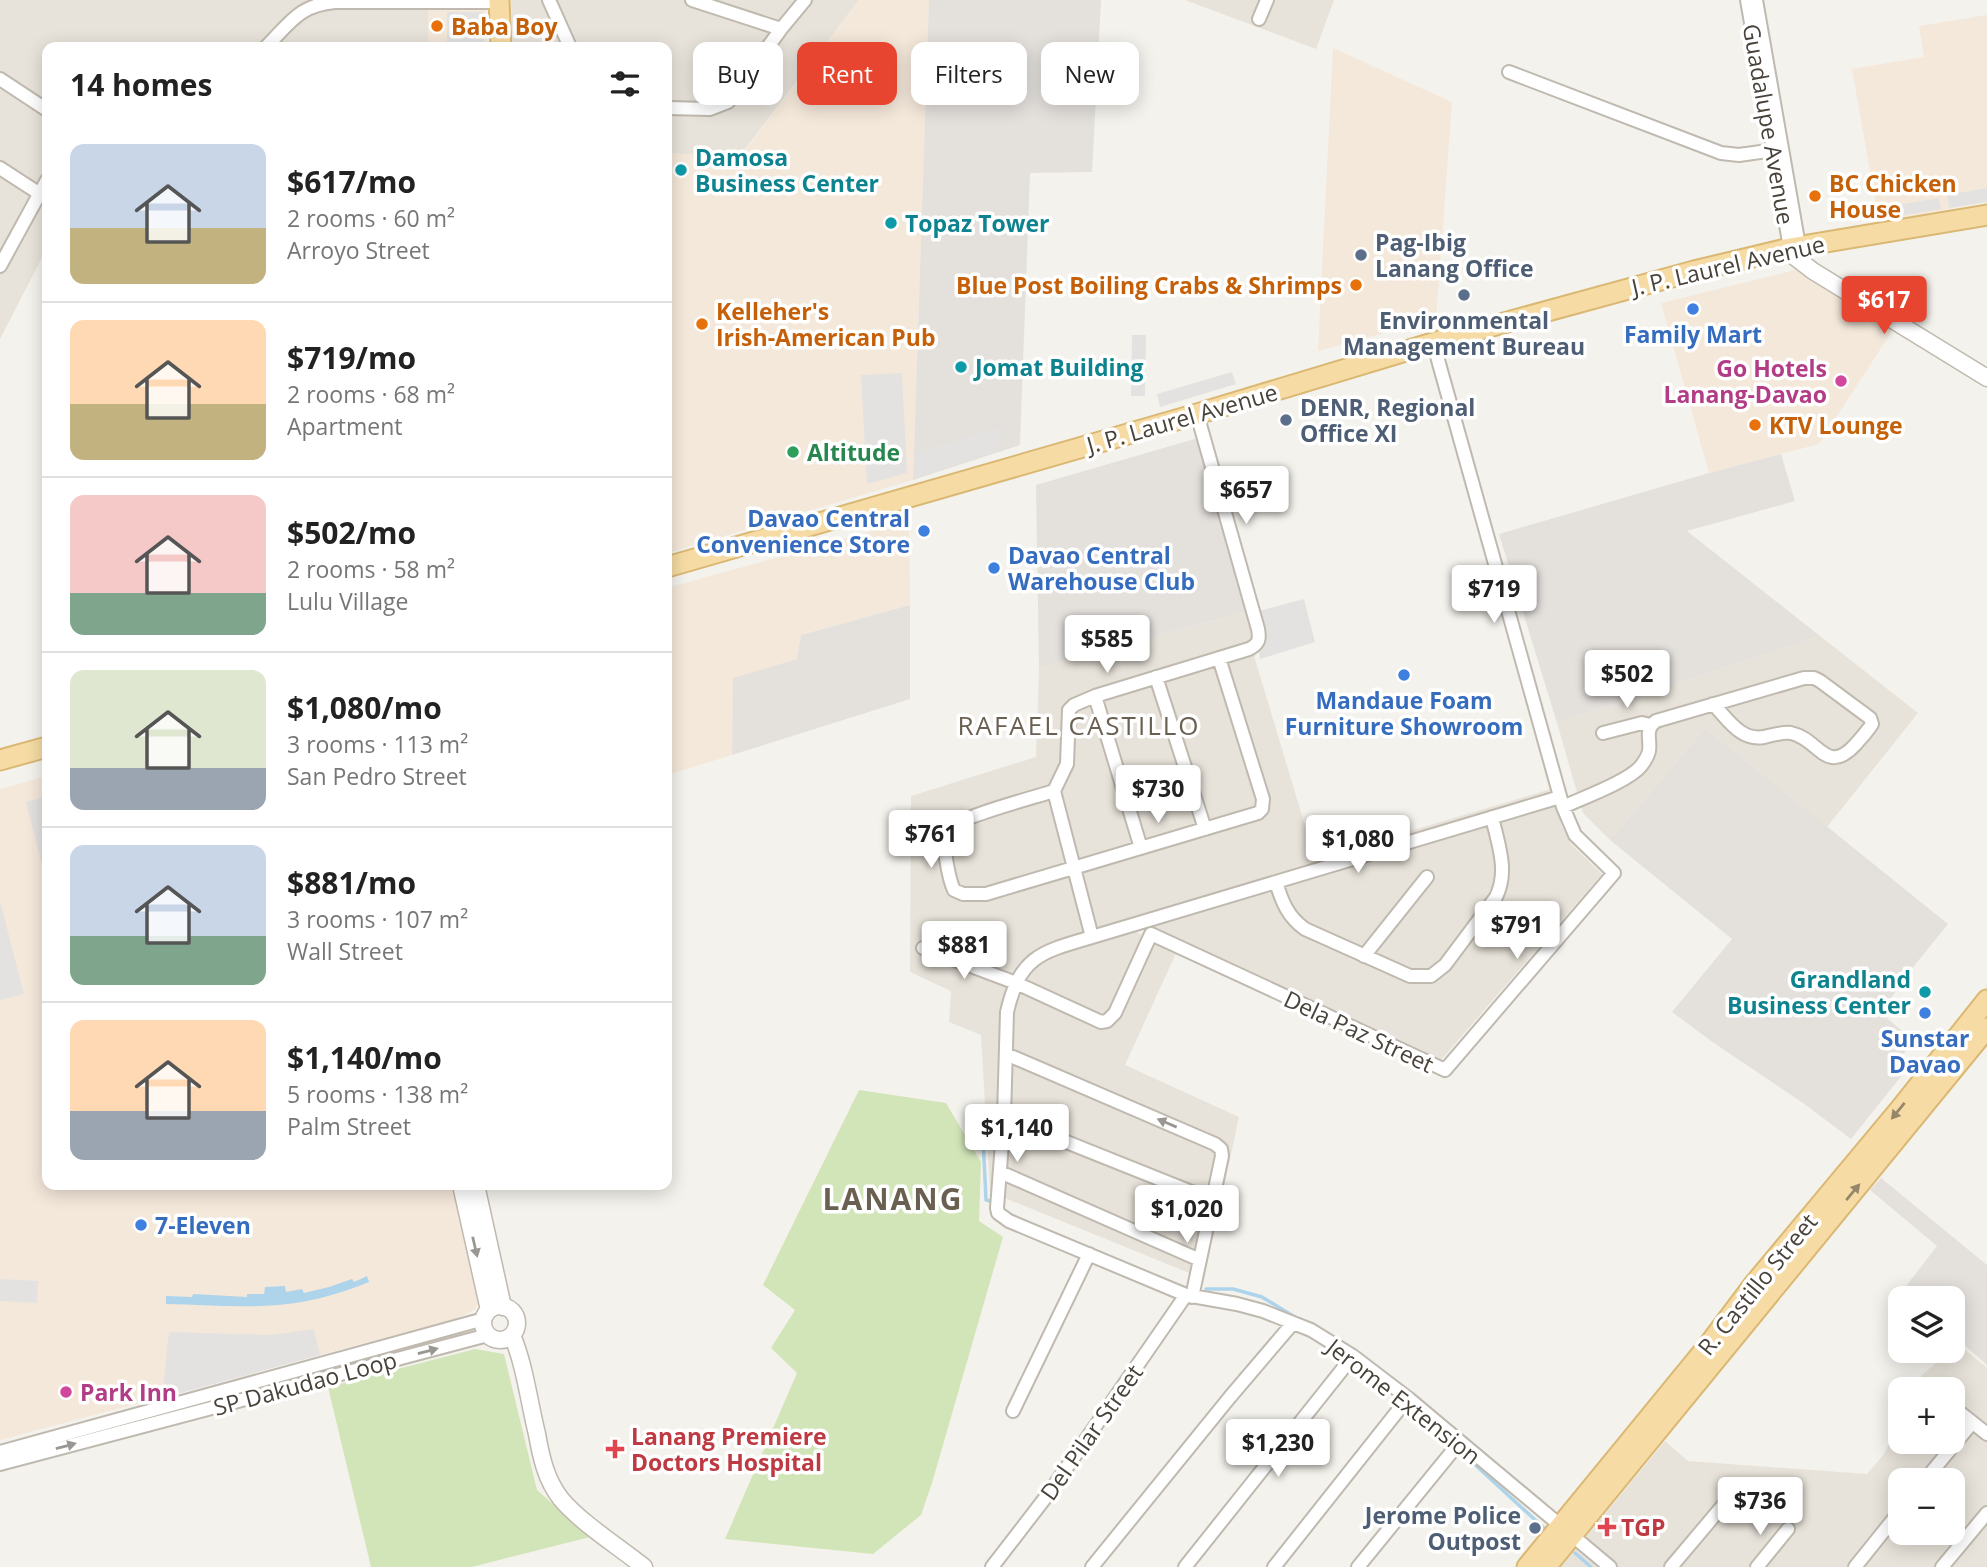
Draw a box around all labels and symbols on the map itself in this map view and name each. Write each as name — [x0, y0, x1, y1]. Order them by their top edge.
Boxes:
place label: Baba Boy — [451, 10, 558, 42]
marker: Baba Boy — [429, 18, 445, 34]
street label: Guadalupe Avenue — [1736, 21, 1802, 227]
place label: Damosa Business Center — [695, 141, 879, 199]
marker: Damosa Business Center — [673, 162, 689, 178]
place label: BC Chicken House — [1829, 167, 1957, 225]
marker: BC Chicken House — [1807, 188, 1823, 204]
place label: Topaz Tower — [905, 207, 1049, 239]
marker: Topaz Tower — [883, 215, 899, 231]
place label: Pag-Ibig Lanang Office — [1375, 226, 1534, 284]
street label: J. P. Laurel Avenue — [1626, 227, 1828, 303]
marker: Pag-Ibig Lanang Office — [1353, 247, 1369, 263]
place label: Blue Post Boiling Crabs & Shrimps — [956, 269, 1342, 301]
pin: $617 — [1843, 276, 1925, 336]
marker: Blue Post Boiling Crabs & Shrimps — [1348, 277, 1364, 293]
marker: Environmental Management Bureau — [1456, 287, 1472, 303]
place label: Kelleher's Irish-American Pub — [716, 295, 935, 353]
marker: Family Mart — [1685, 301, 1701, 317]
place label: Environmental Management Bureau — [1343, 304, 1585, 362]
marker: Kelleher's Irish-American Pub — [694, 316, 710, 332]
place label: Family Mart — [1624, 318, 1762, 350]
place label: Jomat Building — [973, 351, 1144, 383]
place label: Go Hotels Lanang-Davao — [1663, 352, 1827, 410]
marker: Jomat Building — [953, 359, 969, 375]
marker: Go Hotels Lanang-Davao — [1833, 373, 1849, 389]
street label: J. P. Laurel Avenue — [1081, 375, 1281, 461]
place label: DENR, Regional Office XI — [1300, 391, 1475, 449]
place label: KTV Lounge — [1769, 409, 1903, 441]
marker: DENR, Regional Office XI — [1278, 412, 1294, 428]
marker: KTV Lounge — [1747, 417, 1763, 433]
place label: Altitude — [807, 436, 900, 468]
marker: Altitude — [785, 444, 801, 460]
pin: $657 — [1205, 466, 1287, 526]
place label: Davao Central Convenience Store — [696, 502, 910, 560]
marker: Davao Central Convenience Store — [916, 523, 932, 539]
place label: Davao Central Warehouse Club — [1008, 539, 1195, 597]
marker: Davao Central Warehouse Club — [986, 560, 1002, 576]
pin: $719 — [1453, 566, 1535, 625]
pin: $585 — [1066, 616, 1148, 675]
pin: $502 — [1586, 650, 1668, 710]
marker: Mandaue Foam Furniture Showroom — [1396, 667, 1412, 683]
place label: Mandaue Foam Furniture Showroom — [1285, 684, 1523, 742]
district label: RAFAEL CASTILLO — [957, 707, 1201, 743]
pin: $730 — [1117, 766, 1199, 825]
pin: $761 — [890, 810, 972, 870]
pin: $1,080 — [1301, 816, 1415, 875]
pin: $791 — [1476, 902, 1558, 961]
pin: $881 — [923, 922, 1005, 981]
place label: Grandland Business Center — [1727, 963, 1911, 1021]
street label: Dela Paz Street — [1279, 982, 1439, 1080]
marker: Grandland Business Center — [1917, 984, 1933, 1000]
marker: Sunstar Davao — [1917, 1005, 1933, 1021]
place label: Sunstar Davao — [1881, 1022, 1969, 1080]
one-way arrow — [1891, 1102, 1906, 1120]
pin: $1,140 — [960, 1104, 1074, 1164]
one-way arrow — [1156, 1117, 1177, 1128]
district label: LANANG — [823, 1178, 963, 1219]
one-way arrow — [1845, 1183, 1861, 1201]
pin: $1,020 — [1130, 1186, 1244, 1245]
street label: R. Castillo Street — [1690, 1206, 1824, 1362]
place label: 7-Eleven — [155, 1209, 251, 1241]
marker: 7-Eleven — [133, 1217, 149, 1233]
one-way arrow — [470, 1237, 481, 1259]
street label: Jerome Extension — [1319, 1330, 1488, 1471]
street label: SP Dakudao Loop — [210, 1343, 400, 1423]
one-way arrow — [417, 1345, 439, 1356]
street label: Del Pilar Street — [1032, 1358, 1150, 1506]
place label: Park Inn — [80, 1376, 177, 1408]
marker: Park Inn — [58, 1384, 74, 1400]
place label: Lanang Premiere Doctors Hospital — [631, 1420, 827, 1478]
pin: $1,230 — [1221, 1420, 1335, 1479]
marker: Lanang Premiere Doctors Hospital — [605, 1439, 625, 1459]
one-way arrow — [55, 1440, 77, 1451]
pin: $736 — [1719, 1478, 1801, 1537]
place label: Jerome Police Outpost — [1363, 1499, 1521, 1557]
place label: TGP — [1621, 1511, 1665, 1543]
marker: TGP — [1599, 1519, 1615, 1535]
marker: Jerome Police Outpost — [1527, 1520, 1543, 1536]

